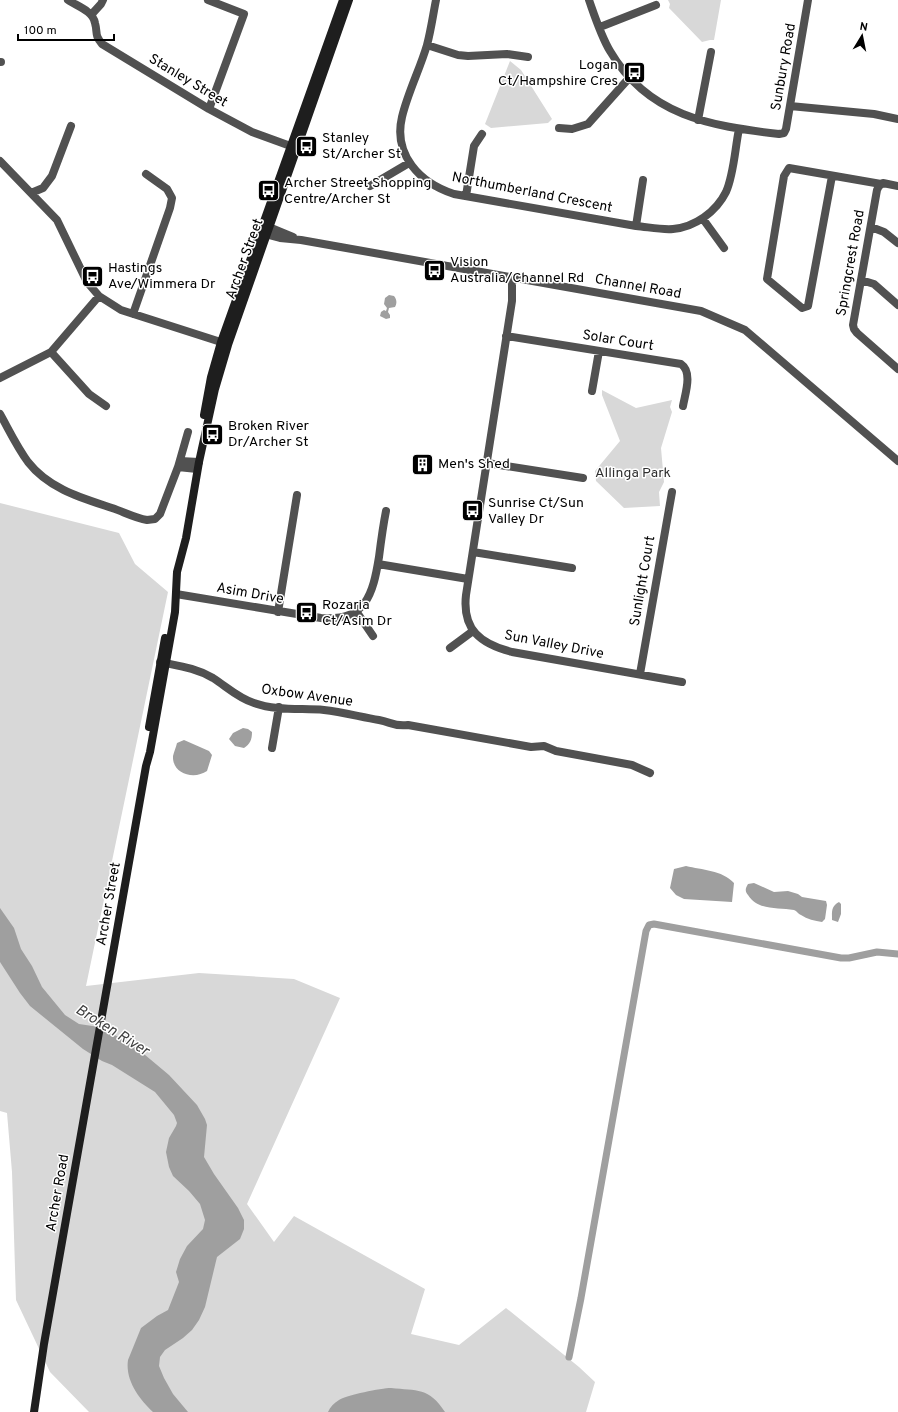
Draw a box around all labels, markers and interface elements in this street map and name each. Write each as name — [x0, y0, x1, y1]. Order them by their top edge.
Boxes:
scale bar — [18, 16, 114, 42]
north arrow — [842, 16, 882, 56]
text: N — [858, 20, 869, 35]
street label: Sunbury Road — [768, 22, 800, 112]
text: 100 m — [24, 23, 57, 39]
street label: Stanley Street — [145, 51, 231, 111]
place label: Logan Ct/Hampshire Cres — [498, 57, 618, 90]
bus stop icon: Logan Ct/Hampshire Cres — [621, 60, 647, 86]
place label: Stanley St/Archer St — [322, 130, 401, 163]
bus stop icon: Stanley St/Archer St — [293, 133, 319, 159]
street label: Northumberland Crescent — [450, 169, 614, 217]
place label: Archer Street Shopping Centre/Archer St — [284, 175, 431, 208]
bus stop icon: Archer Street Shopping Centre/Archer St — [255, 178, 281, 204]
street label: Springcrest Road — [833, 208, 869, 318]
street label: Archer Street — [223, 216, 267, 302]
place label: Vision Australia/Channel Rd — [450, 254, 584, 287]
bus stop icon: Vision Australia/Channel Rd — [421, 257, 447, 283]
place label: Hastings Ave/Wimmera Dr — [108, 260, 216, 293]
bus stop icon: Hastings Ave/Wimmera Dr — [79, 263, 105, 289]
street label: Channel Road — [593, 271, 683, 303]
street label: Solar Court — [581, 327, 655, 355]
place label: Broken River Dr/Archer St — [228, 418, 310, 451]
bus stop icon: Broken River Dr/Archer St — [199, 421, 225, 447]
building icon: Men's Shed — [410, 451, 436, 477]
place label: Men's Shed — [438, 456, 510, 473]
park label: Allinga Park — [595, 465, 671, 482]
place label: Sunrise Ct/Sun Valley Dr — [488, 495, 584, 528]
bus stop icon: Sunrise Ct/Sun Valley Dr — [460, 498, 486, 524]
street label: Sunlight Court — [627, 534, 659, 628]
street label: Asim Drive — [215, 580, 285, 608]
place label: Rozaria Ct/Asim Dr — [322, 597, 392, 630]
bus stop icon: Rozaria Ct/Asim Dr — [294, 600, 320, 626]
street label: Sun Valley Drive — [503, 627, 605, 663]
street label: Oxbow Avenue — [260, 681, 354, 711]
street label: Archer Street — [93, 861, 125, 947]
water label: Broken River — [72, 1001, 153, 1062]
street label: Archer Road — [43, 1153, 73, 1233]

